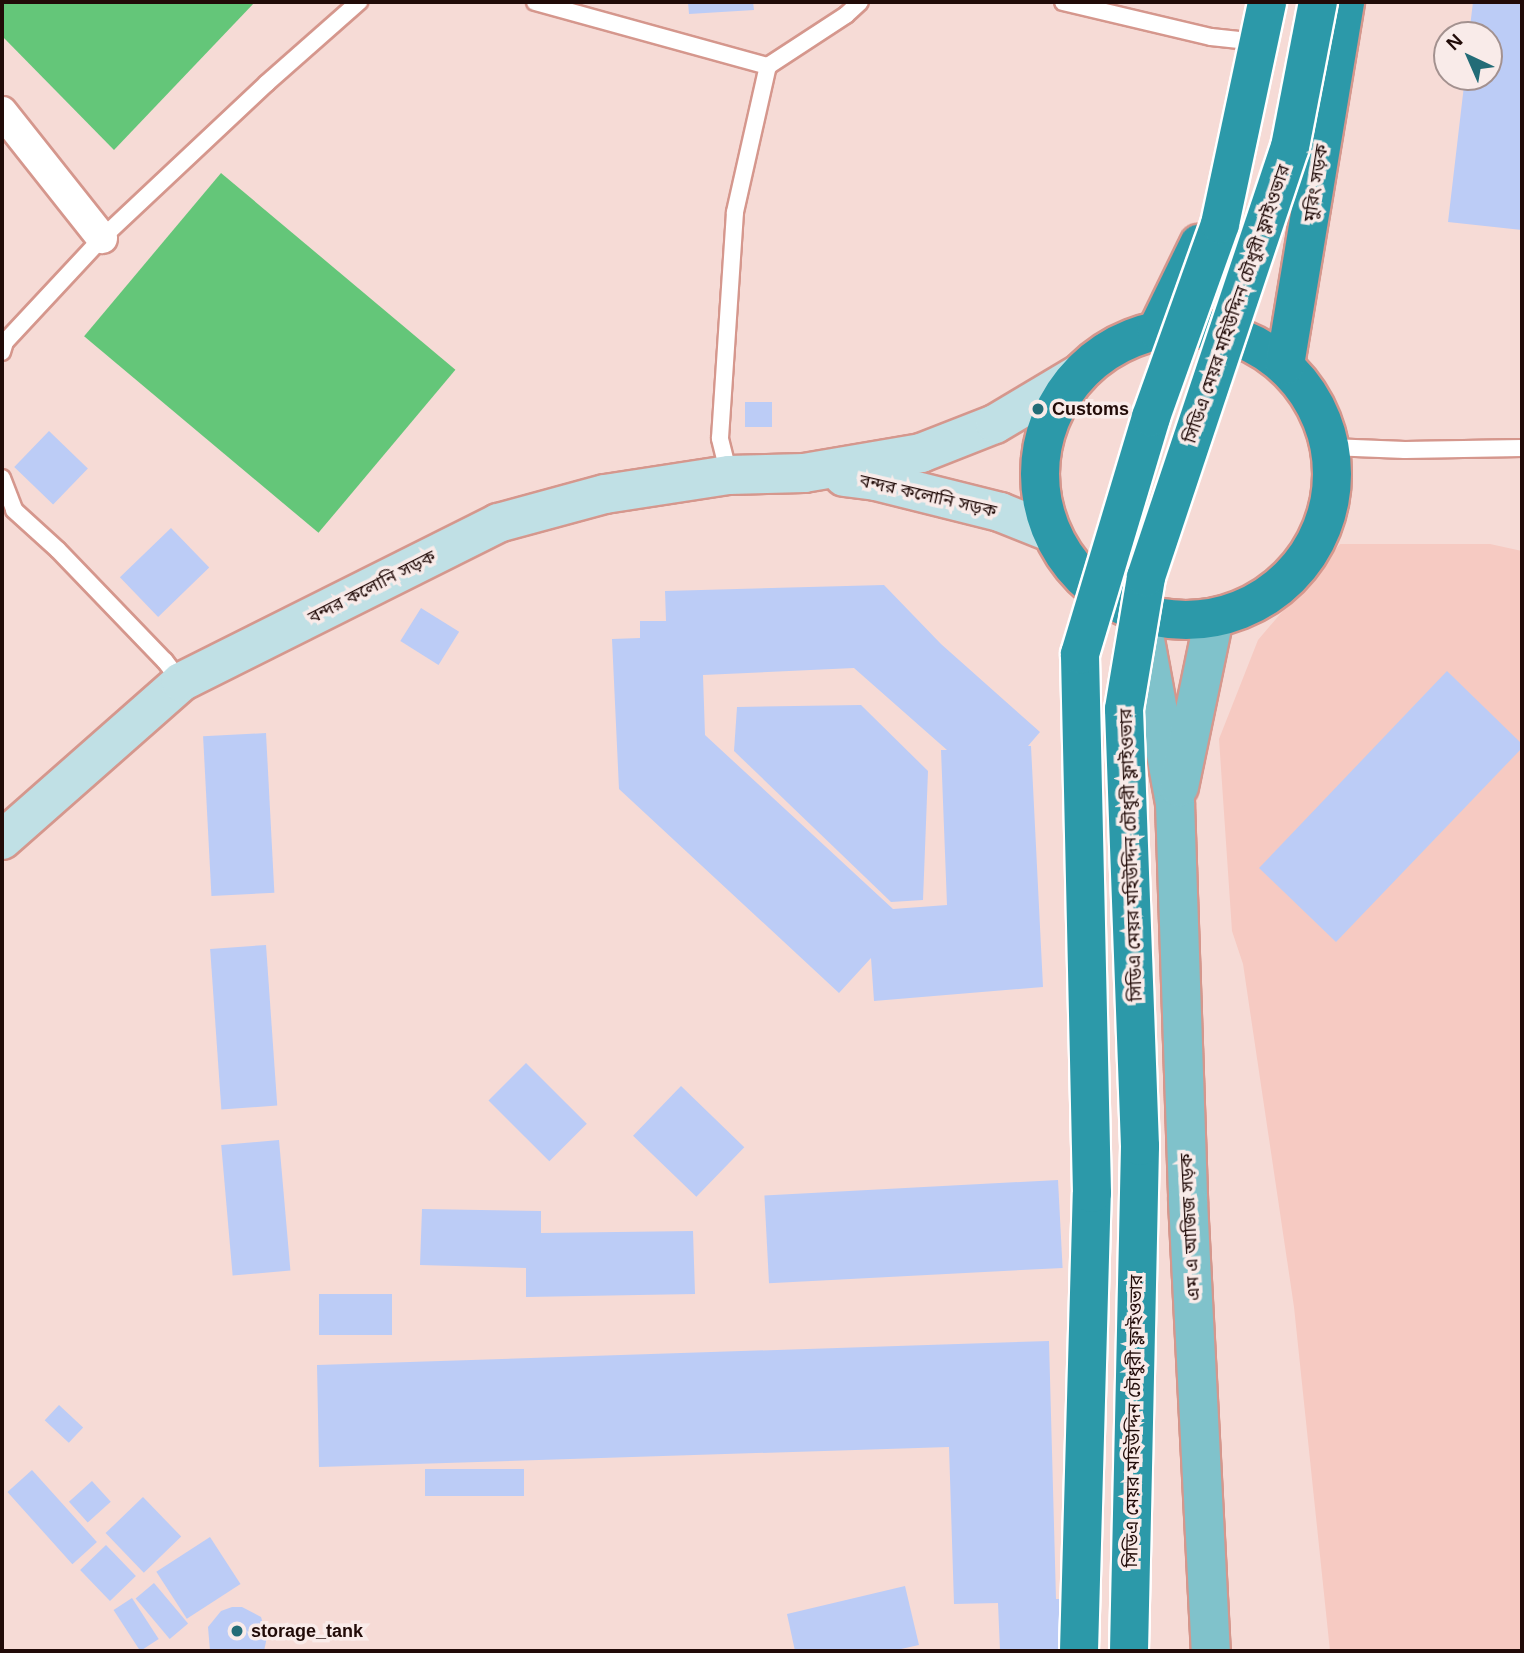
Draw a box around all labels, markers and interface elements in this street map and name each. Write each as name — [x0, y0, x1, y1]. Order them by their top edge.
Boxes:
north arrow — [1433, 21, 1503, 91]
text: N — [1442, 30, 1467, 54]
street label: মুরিং সড়ক — [1299, 143, 1333, 223]
street label: সিডিএ মেয়র মহিউদ্দিন চৌধুরী ফ্লাইওভার — [1179, 162, 1295, 446]
place label: Customs — [1052, 398, 1129, 420]
marker: Customs — [1030, 401, 1046, 417]
street label: বন্দর কলোনি সড়ক — [857, 470, 999, 522]
street label: বন্দর কলোনি সড়ক — [305, 546, 439, 628]
street label: সিডিএ মেয়র মহিউদ্দিন চৌধুরী ফ্লাইওভার — [1115, 708, 1147, 1002]
street label: এম এ আজিজ সড়ক — [1175, 1153, 1205, 1301]
street label: সিডিএ মেয়র মহিউদ্দিন চৌধুরী ফ্লাইওভার — [1121, 1274, 1147, 1568]
place label: storage_tank — [251, 1620, 363, 1642]
marker: storage_tank — [229, 1623, 245, 1639]

